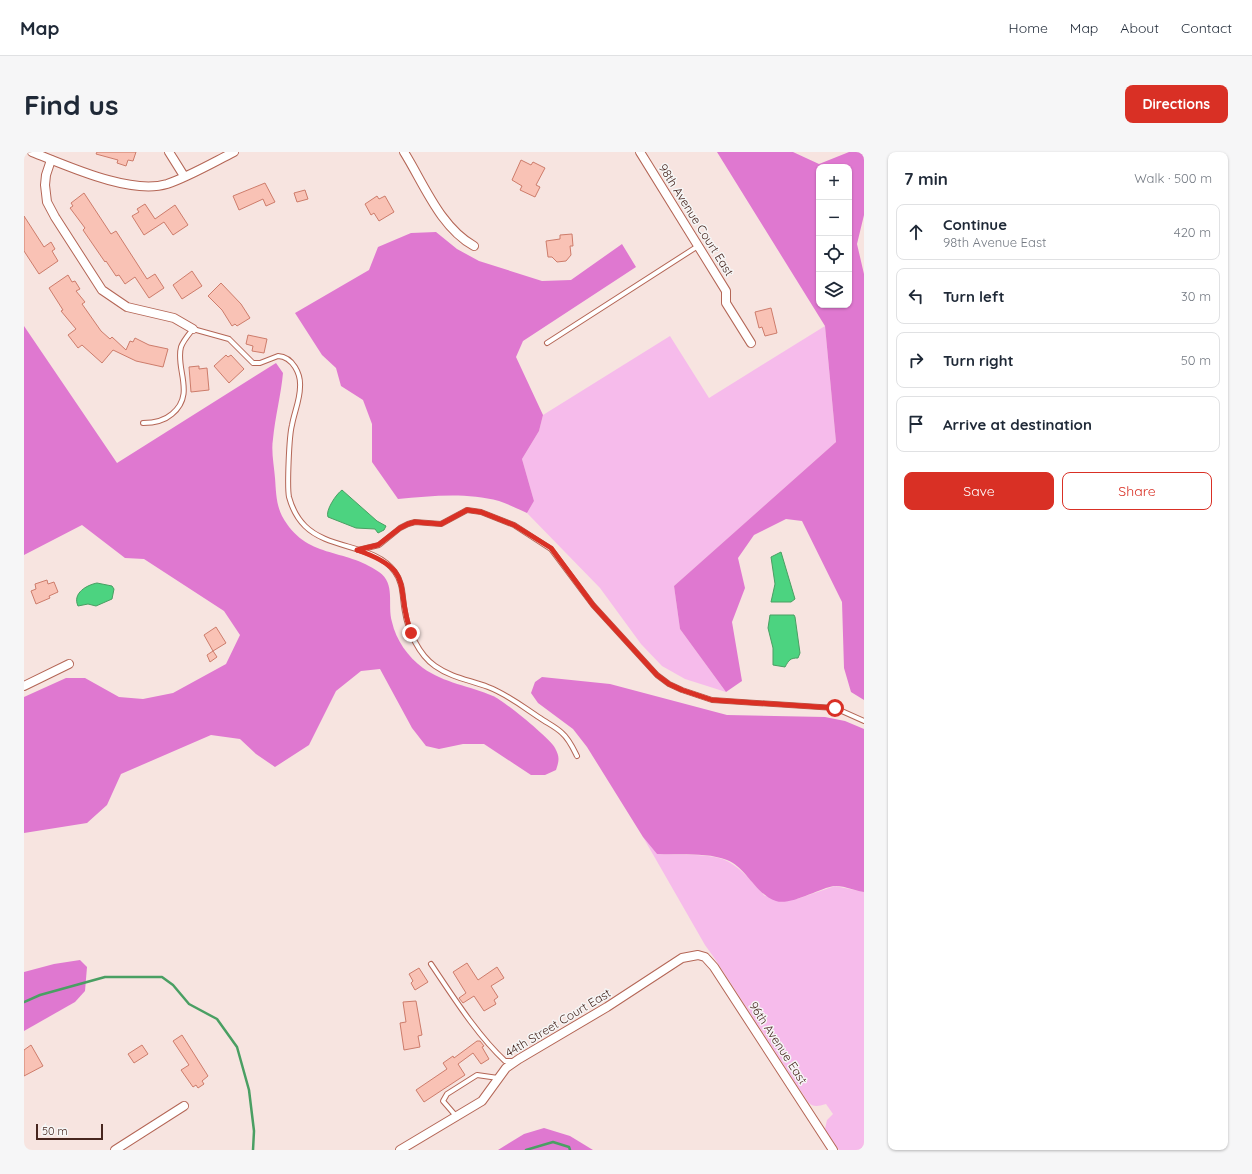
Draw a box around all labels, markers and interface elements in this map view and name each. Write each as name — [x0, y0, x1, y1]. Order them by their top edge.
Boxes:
text: Map — [20, 16, 59, 40]
text: Home — [1009, 19, 1048, 37]
text: Map — [1070, 19, 1098, 37]
text: About — [1120, 19, 1159, 37]
text: Contact — [1181, 19, 1232, 37]
button: Directions — [1125, 85, 1228, 123]
text: Find us — [24, 87, 118, 122]
street label: 98th Avenue Court East — [656, 161, 737, 279]
map controls — [816, 164, 852, 308]
button: + — [816, 164, 852, 200]
text: 7 min — [904, 168, 948, 189]
text: Walk · 500 m — [1134, 170, 1212, 186]
button: − — [816, 200, 852, 236]
text: Continue — [943, 215, 1007, 234]
icon: ahead — [905, 221, 927, 243]
text: 420 m — [1174, 224, 1211, 240]
text: 98th Avenue East — [943, 234, 1046, 250]
button: locate — [816, 236, 852, 272]
button: layers — [816, 272, 852, 308]
icon: left — [905, 285, 927, 307]
text: Turn left — [943, 287, 1005, 306]
text: 30 m — [1181, 288, 1211, 304]
icon: right — [905, 349, 927, 371]
text: Turn right — [943, 351, 1014, 370]
text: 50 m — [1181, 352, 1211, 368]
icon: arrive — [905, 413, 927, 435]
text: Arrive at destination — [943, 415, 1092, 434]
button: Save — [904, 472, 1054, 510]
button: Share — [1062, 472, 1212, 510]
route end — [402, 624, 420, 642]
route start — [826, 699, 844, 717]
street label: 44th Street Court East — [502, 985, 613, 1060]
street label: 96th Avenue East — [746, 999, 811, 1087]
scale bar — [36, 1122, 103, 1141]
text: 50 m — [42, 1124, 68, 1138]

